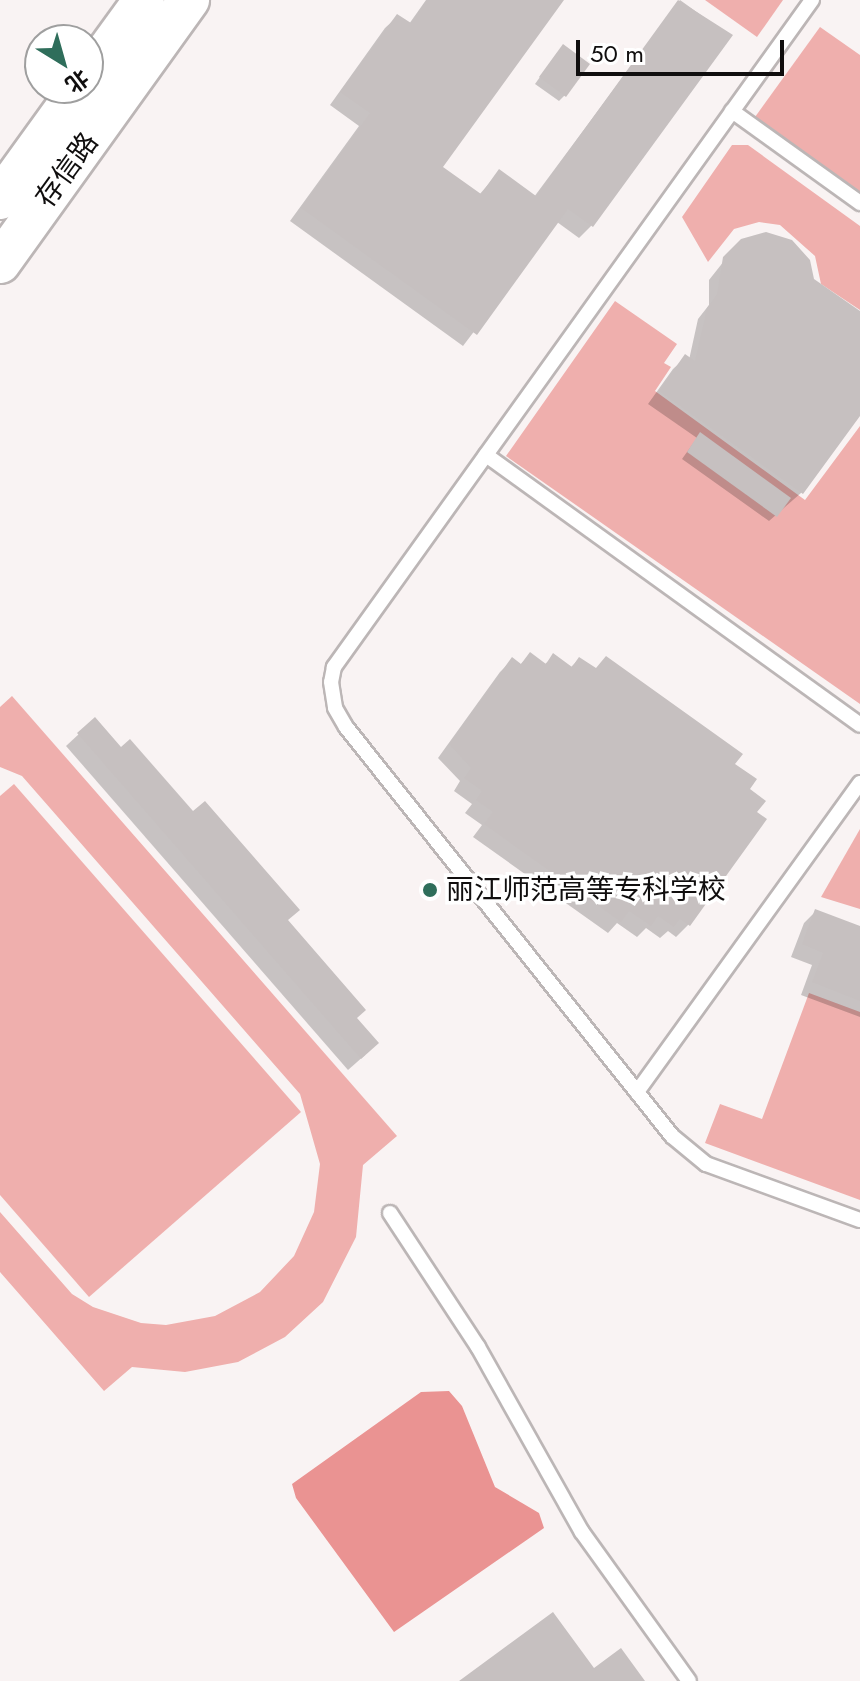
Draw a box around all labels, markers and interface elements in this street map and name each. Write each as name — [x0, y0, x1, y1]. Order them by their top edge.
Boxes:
north arrow — [24, 24, 104, 104]
scale bar — [580, 24, 788, 74]
text: 50 m — [590, 36, 644, 71]
text: 北 — [59, 62, 96, 101]
street label: 存信路 — [29, 126, 105, 214]
place label: 丽江师范高等专科学校 — [446, 873, 726, 907]
marker: 丽江师范高等专科学校 — [421, 881, 439, 899]

